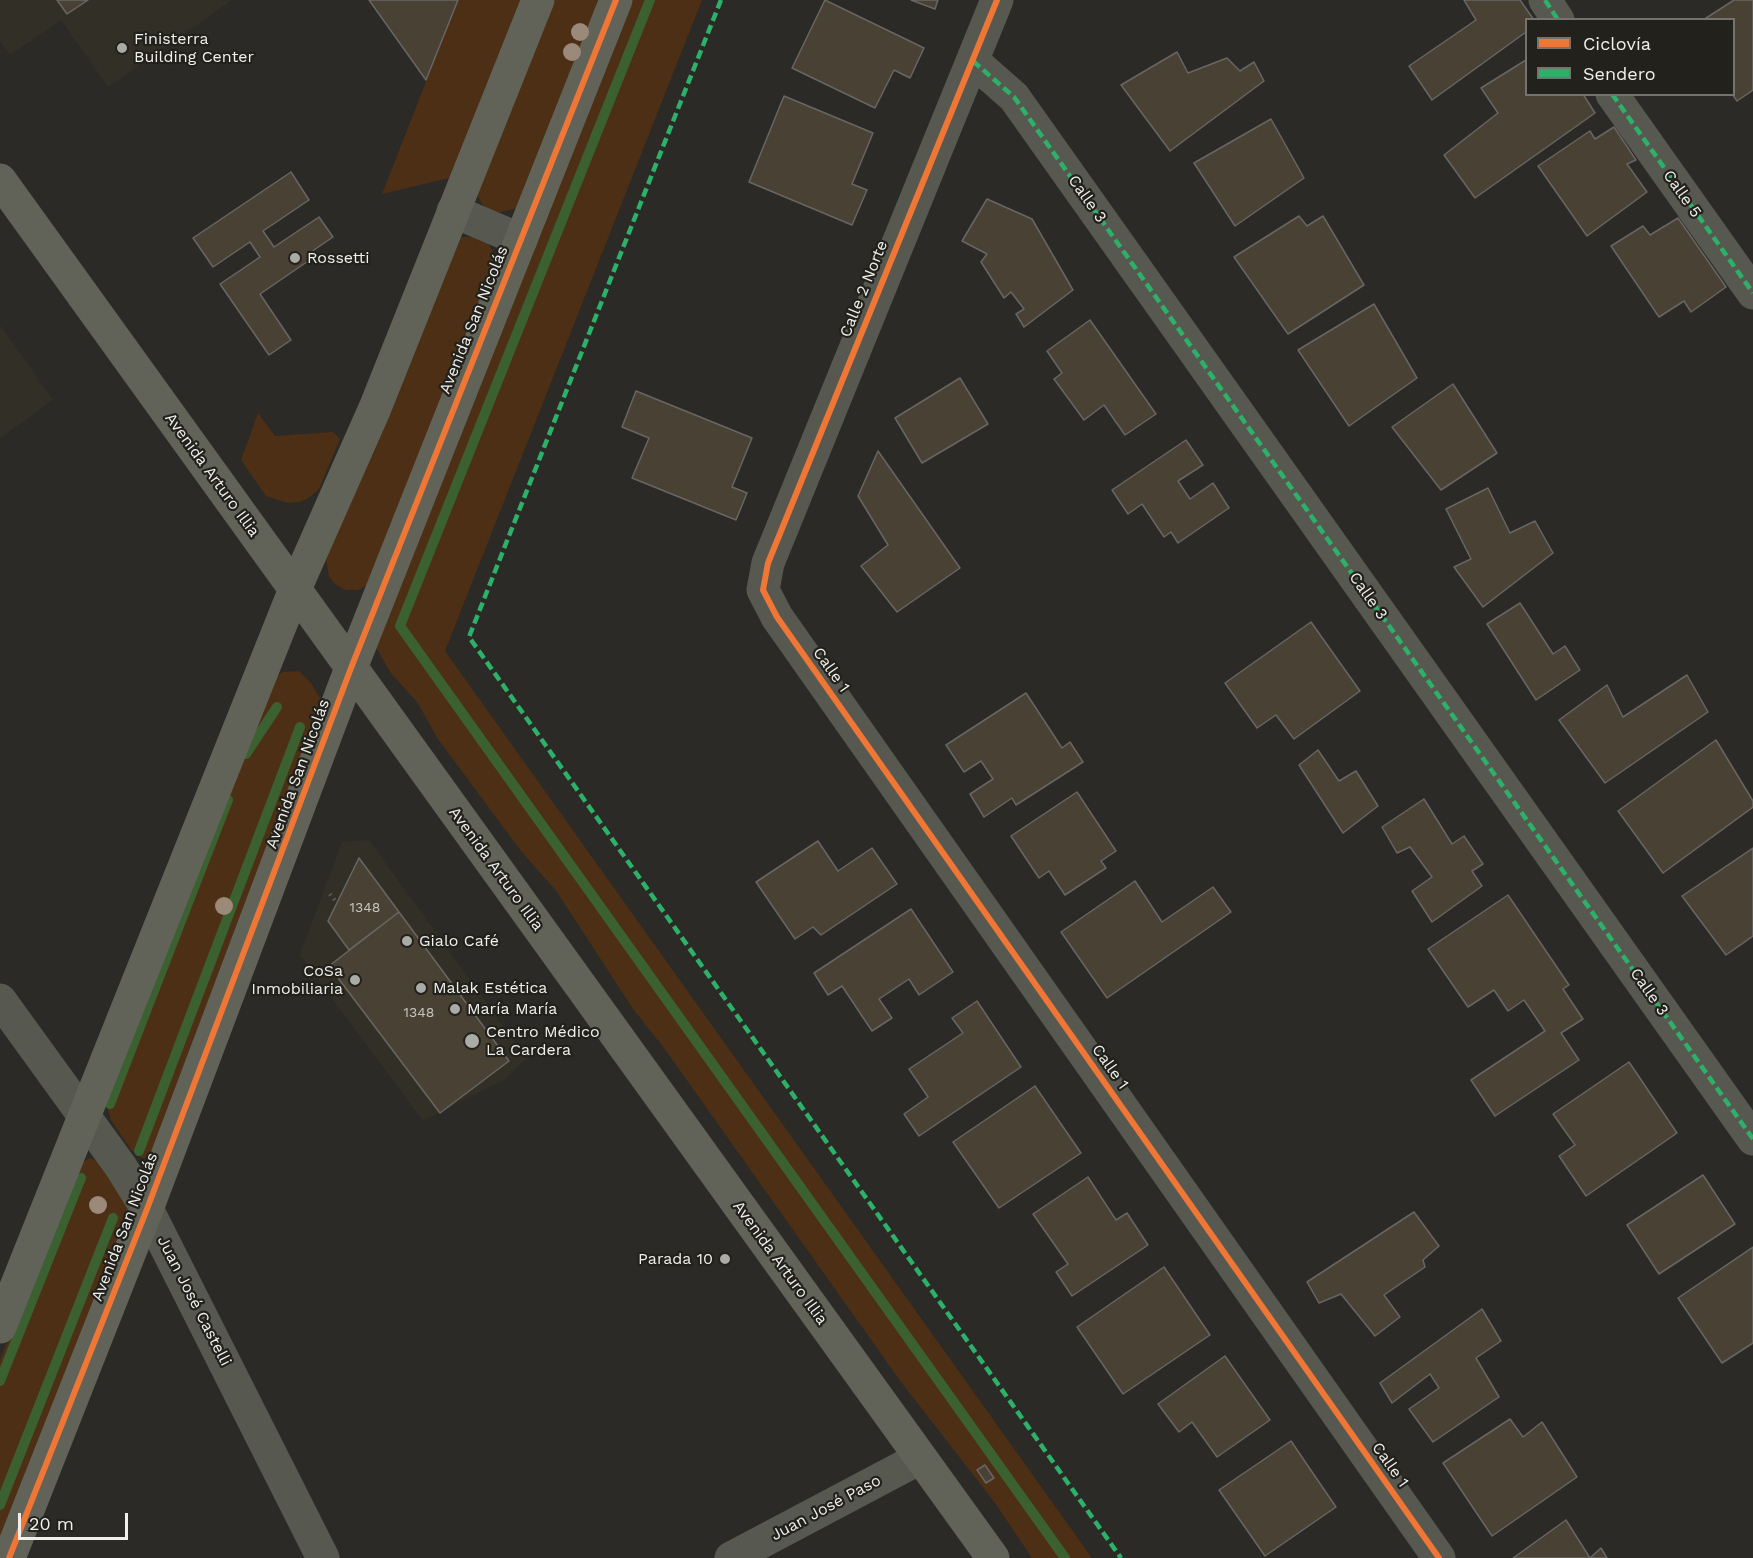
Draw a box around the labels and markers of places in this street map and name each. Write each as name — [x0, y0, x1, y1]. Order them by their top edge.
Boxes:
place label: Finisterra Building Center — [134, 29, 254, 67]
marker: Finisterra Building Center — [115, 41, 129, 55]
place label: Rossetti — [307, 248, 369, 268]
marker: Rossetti — [288, 251, 302, 265]
place label: Gialo Café — [419, 931, 499, 951]
marker: Gialo Café — [400, 934, 414, 948]
place label: CoSa Inmobiliaria — [251, 961, 343, 999]
marker: CoSa Inmobiliaria — [348, 973, 362, 987]
place label: Malak Estética — [433, 978, 547, 998]
marker: Malak Estética — [414, 981, 428, 995]
place label: María María — [467, 999, 557, 1019]
marker: María María — [448, 1002, 462, 1016]
place label: Centro Médico La Cardera — [486, 1022, 600, 1060]
marker: Centro Médico La Cardera — [463, 1032, 481, 1050]
place label: Parada 10 — [638, 1249, 713, 1269]
marker: Parada 10 — [718, 1252, 732, 1266]

